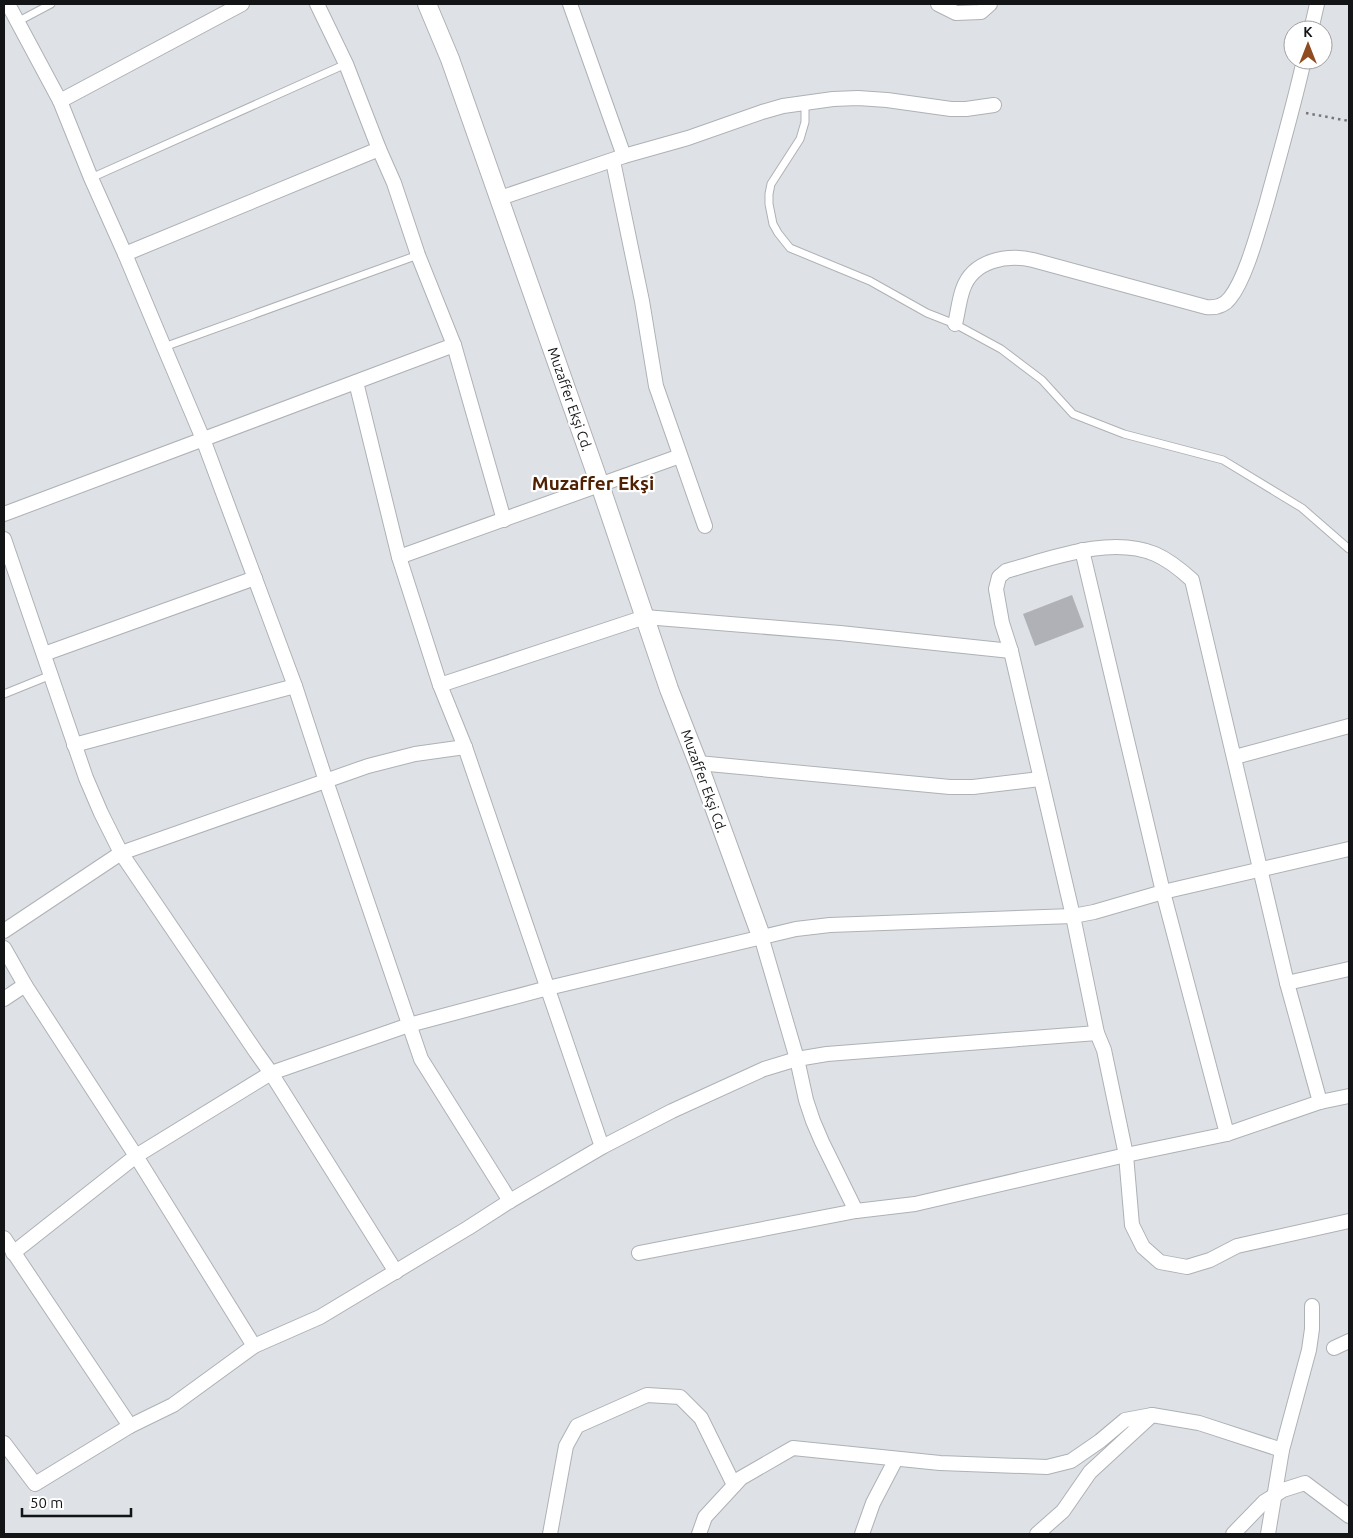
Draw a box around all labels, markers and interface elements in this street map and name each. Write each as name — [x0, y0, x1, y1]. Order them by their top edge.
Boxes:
north arrow — [1283, 20, 1333, 70]
text: K — [1303, 24, 1313, 40]
street label: Muzaffer Ekşi Cd. — [545, 345, 595, 453]
district label: Muzaffer Ekşi — [532, 472, 654, 494]
street label: Muzaffer Ekşi Cd. — [678, 727, 730, 835]
scale bar — [22, 1486, 131, 1518]
text: 50 m — [30, 1494, 63, 1511]

